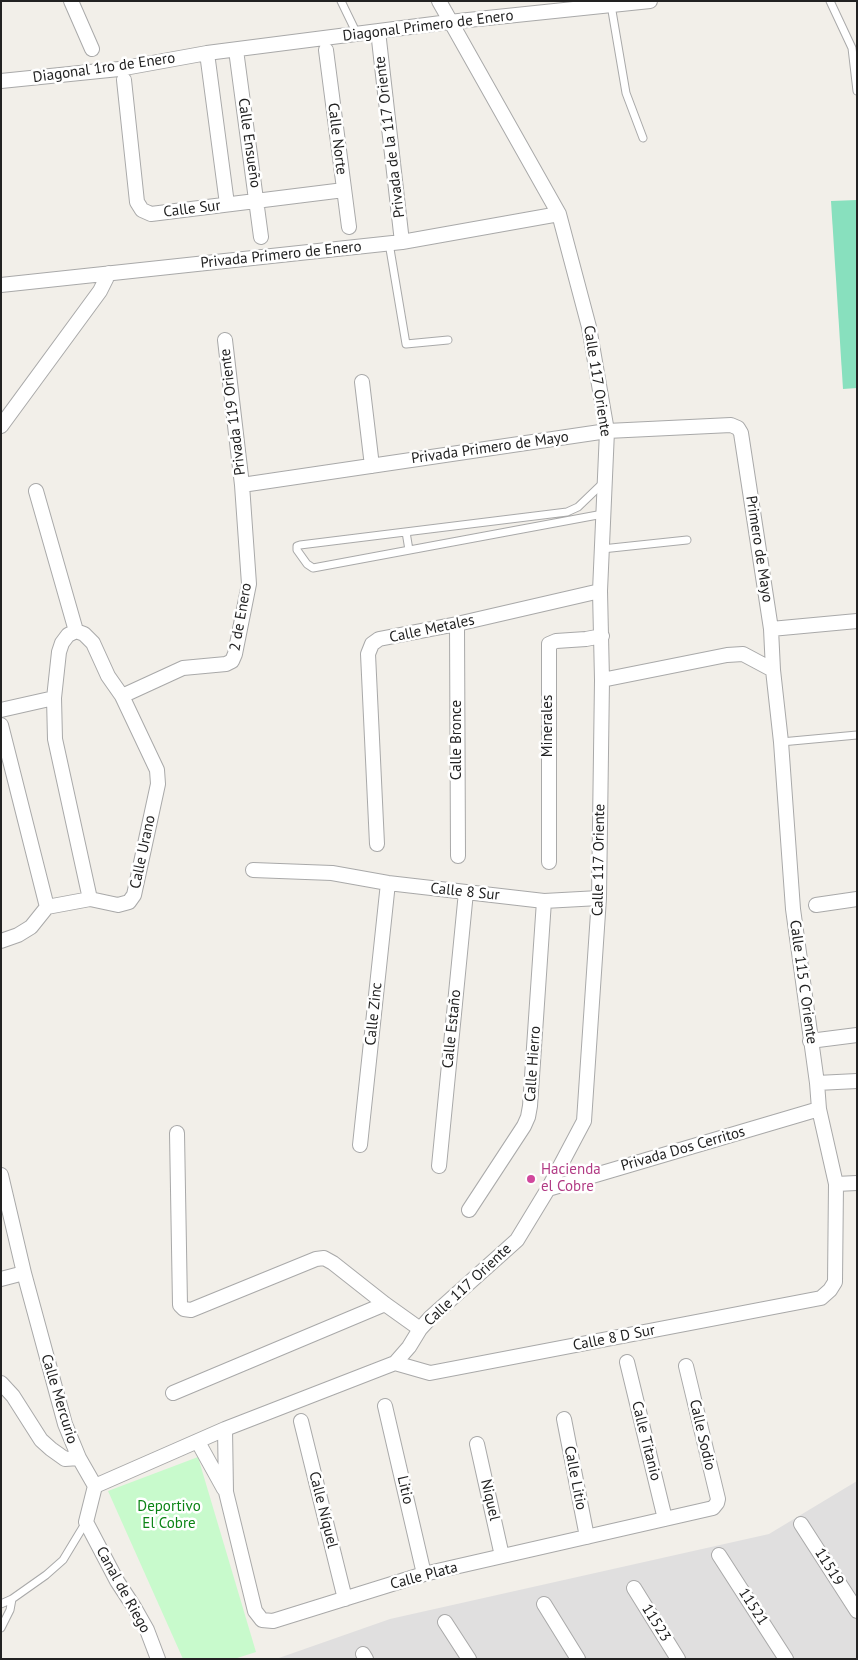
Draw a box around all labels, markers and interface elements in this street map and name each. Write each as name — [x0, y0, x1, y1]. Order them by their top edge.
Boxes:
street label: Diagonal Primero de Enero — [342, 7, 514, 45]
street label: Diagonal 1ro de Enero — [32, 49, 176, 87]
street label: Privada de la 117 Oriente — [371, 55, 409, 219]
street label: Calle Ensueño — [234, 97, 264, 189]
street label: Calle Norte — [324, 102, 350, 176]
street label: Calle Sur — [162, 197, 222, 221]
street label: Privada Primero de Enero — [200, 238, 362, 272]
street label: Calle 117 Oriente — [579, 324, 615, 438]
street label: Privada 119 Oriente — [216, 348, 250, 476]
street label: Privada Primero de Mayo — [410, 428, 570, 468]
street label: Primero de Mayo — [742, 494, 776, 604]
street label: 2 de Enero — [226, 582, 256, 652]
street label: Calle Metales — [388, 611, 476, 647]
street label: Minerales — [539, 695, 557, 757]
street label: Calle Bronce — [448, 700, 466, 780]
street label: Calle 117 Oriente — [589, 804, 609, 916]
street label: Calle Urano — [126, 814, 160, 890]
street label: Calle 8 Sur — [430, 879, 500, 905]
street label: Calle 115 C Oriente — [785, 919, 821, 1045]
street label: Calle Zinc — [362, 982, 386, 1046]
street label: Calle Estaño — [439, 989, 465, 1069]
street label: Calle Hierro — [521, 1025, 545, 1103]
street label: Privada Dos Cerritos — [619, 1123, 747, 1175]
place label: Hacienda el Cobre — [541, 1161, 601, 1196]
marker: Hacienda el Cobre — [525, 1173, 537, 1185]
street label: Calle 117 Oriente — [421, 1240, 515, 1330]
street label: Calle 8 D Sur — [571, 1321, 657, 1355]
street label: Calle Mercurio — [37, 1352, 81, 1446]
street label: Calle Sodio — [685, 1398, 719, 1472]
street label: Calle Titanio — [627, 1399, 665, 1483]
street label: Calle Litio — [560, 1444, 590, 1512]
street label: Calle Níquel — [305, 1470, 341, 1550]
street label: Litio — [393, 1474, 417, 1506]
street label: Niquel — [476, 1477, 504, 1523]
park label: Deportivo El Cobre — [137, 1498, 201, 1533]
street label: Canal de Riego — [92, 1544, 154, 1636]
street label: 11519 — [811, 1545, 847, 1589]
street label: Calle Plata — [388, 1558, 460, 1594]
street label: 11521 — [734, 1585, 772, 1629]
street label: 11523 — [638, 1601, 674, 1645]

